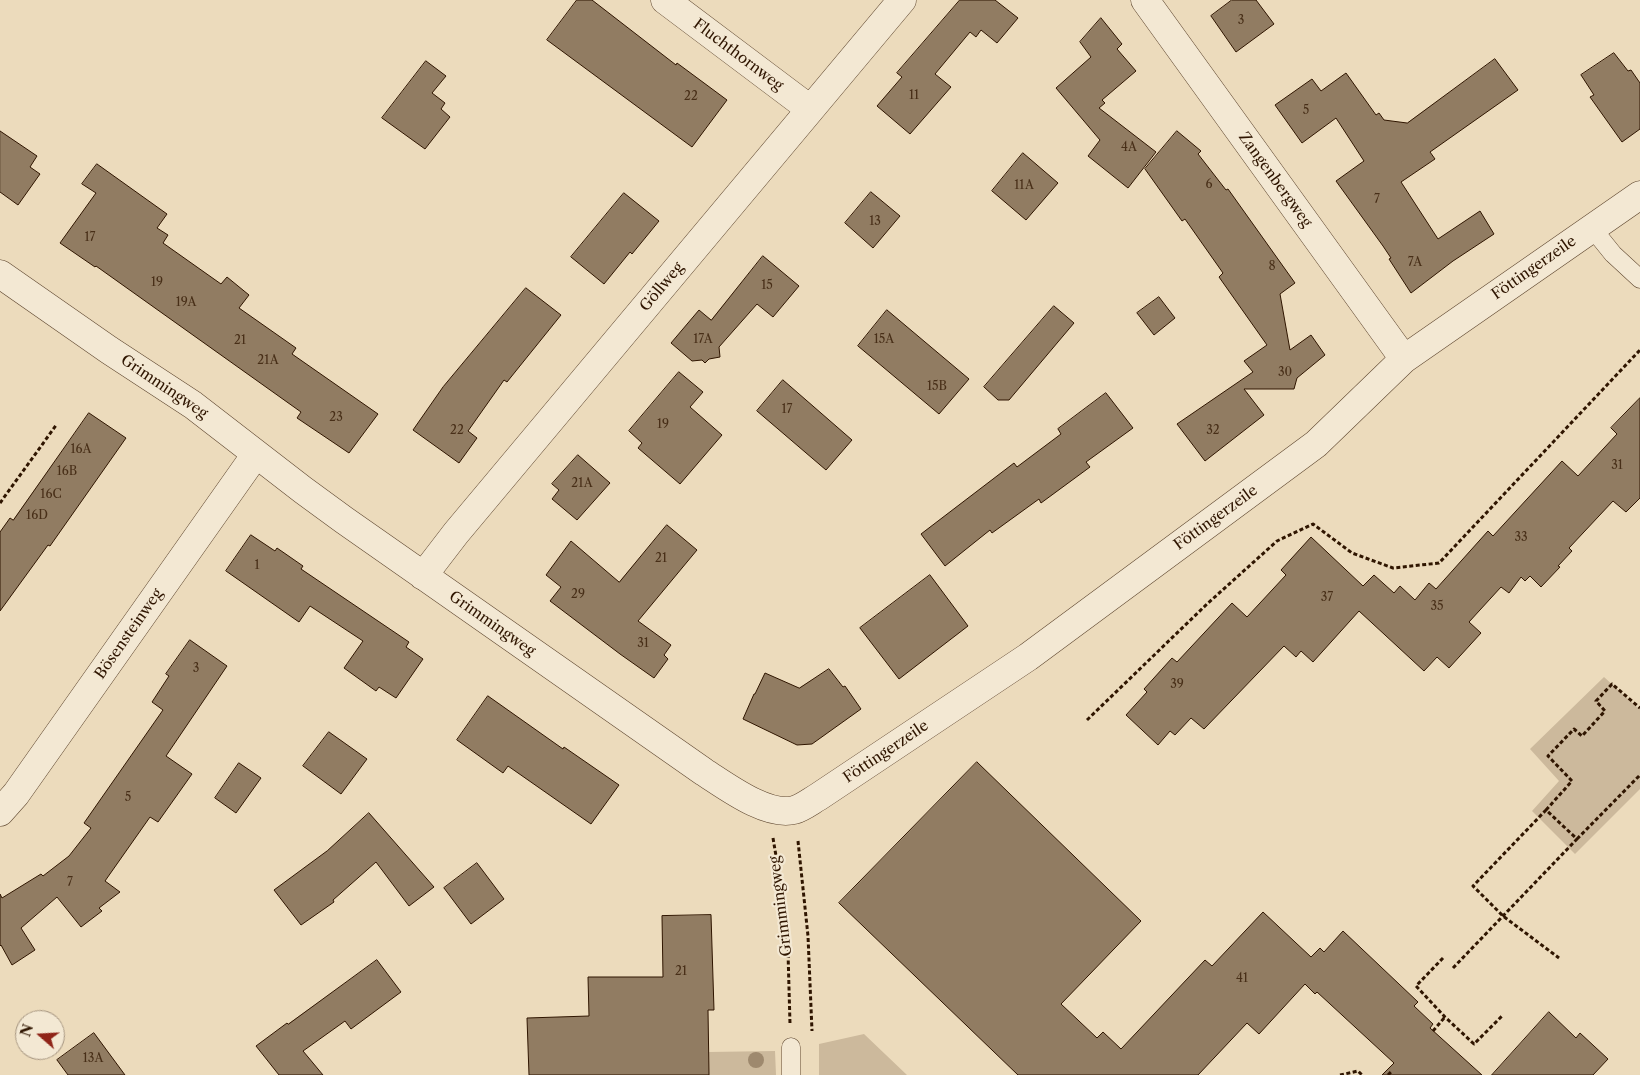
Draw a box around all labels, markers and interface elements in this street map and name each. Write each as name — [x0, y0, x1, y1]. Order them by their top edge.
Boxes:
house number: 3 — [1238, 14, 1244, 28]
street label: Fluchthornweg — [689, 15, 787, 95]
house number: 11 — [909, 89, 919, 103]
house number: 22 — [684, 90, 698, 104]
house number: 5 — [1303, 104, 1309, 118]
street label: Zangenbergweg — [1234, 129, 1316, 231]
house number: 4A — [1121, 141, 1137, 155]
house number: 6 — [1205, 178, 1213, 192]
house number: 11A — [1014, 179, 1034, 193]
house number: 7 — [1374, 193, 1380, 207]
house number: 13 — [869, 215, 881, 229]
house number: 17 — [85, 231, 95, 245]
street label: Föttingerzeile — [1488, 232, 1580, 304]
house number: 7A — [1408, 256, 1422, 270]
street label: Göllweg — [636, 259, 688, 315]
house number: 8 — [1268, 260, 1276, 274]
house number: 19 — [151, 276, 163, 290]
house number: 15 — [761, 279, 773, 293]
house number: 19A — [176, 296, 196, 310]
house number: 17A — [693, 333, 713, 347]
house number: 15A — [874, 333, 894, 347]
house number: 21 — [234, 334, 246, 348]
street label: Grimmingweg — [117, 351, 211, 423]
house number: 21A — [257, 354, 279, 368]
house number: 30 — [1278, 366, 1292, 380]
house number: 15B — [927, 380, 947, 394]
house number: 17 — [782, 403, 792, 417]
house number: 23 — [329, 411, 343, 425]
house number: 19 — [657, 418, 669, 432]
house number: 22 — [450, 424, 464, 438]
house number: 32 — [1206, 424, 1220, 438]
house number: 16A — [71, 443, 91, 457]
house number: 31 — [1611, 459, 1623, 473]
house number: 16B — [57, 465, 77, 479]
house number: 21A — [571, 477, 593, 491]
street label: Föttingerzeile — [1171, 482, 1261, 554]
house number: 16C — [40, 488, 62, 502]
house number: 16D — [26, 509, 48, 523]
house number: 33 — [1514, 531, 1528, 545]
house number: 21 — [655, 552, 667, 566]
house number: 1 — [254, 559, 260, 573]
street label: Bösensteinweg — [91, 585, 167, 683]
street label: Grimmingweg — [445, 588, 539, 660]
house number: 29 — [571, 588, 585, 602]
house number: 37 — [1321, 591, 1333, 605]
house number: 35 — [1430, 600, 1444, 614]
house number: 31 — [637, 637, 649, 651]
house number: 3 — [193, 662, 199, 676]
house number: 39 — [1170, 678, 1184, 692]
street label: Föttingerzeile — [840, 717, 932, 787]
house number: 5 — [125, 791, 131, 805]
street label: Grimmingweg — [766, 855, 796, 957]
house number: 7 — [67, 876, 73, 890]
house number: 21 — [675, 965, 687, 979]
house number: 41 — [1236, 972, 1248, 986]
north arrow — [15, 1010, 65, 1060]
text: N — [16, 1022, 37, 1039]
house number: 13A — [83, 1052, 103, 1066]

